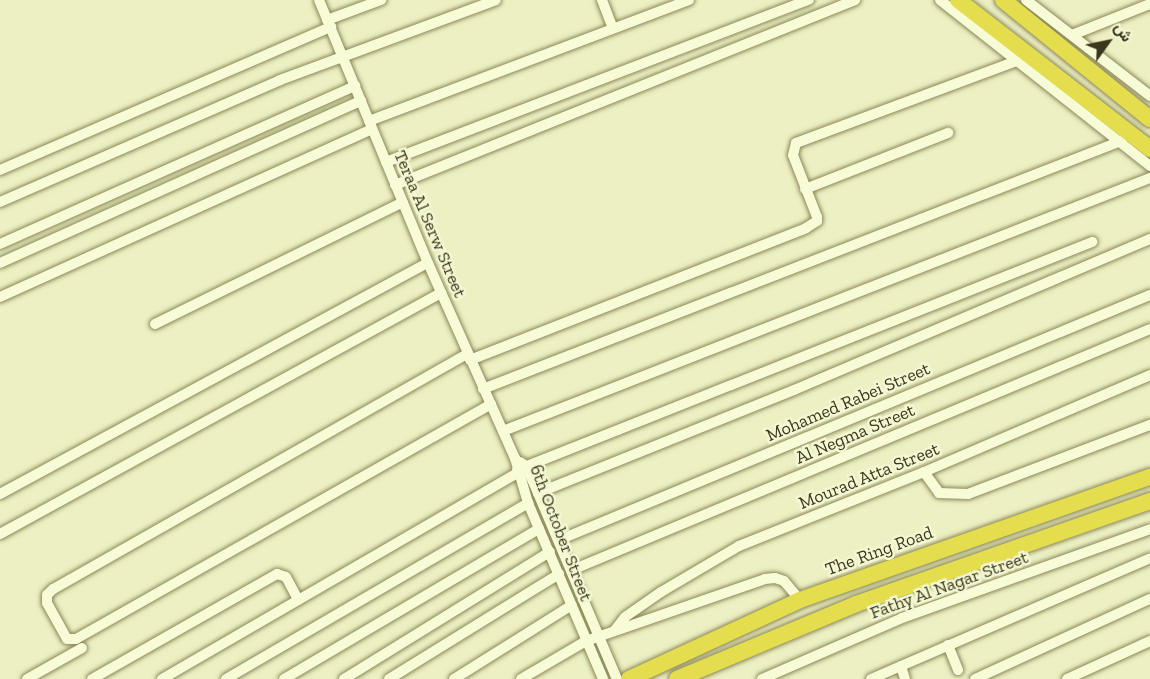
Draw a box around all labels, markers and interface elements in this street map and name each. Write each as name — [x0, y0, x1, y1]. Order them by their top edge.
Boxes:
north arrow — [1078, 12, 1138, 72]
text: ش — [1110, 19, 1137, 45]
street label: Teraa Al Serw Street — [389, 147, 471, 301]
street label: Mohamed Rabei Street — [763, 358, 933, 446]
street label: Al Negma Street — [792, 399, 918, 469]
street label: Mourad Atta Street — [795, 438, 943, 514]
street label: 6th October Street — [525, 461, 597, 605]
street label: The Ring Road — [822, 522, 936, 580]
street label: Fathy Al Nagar Street — [866, 546, 1032, 624]

